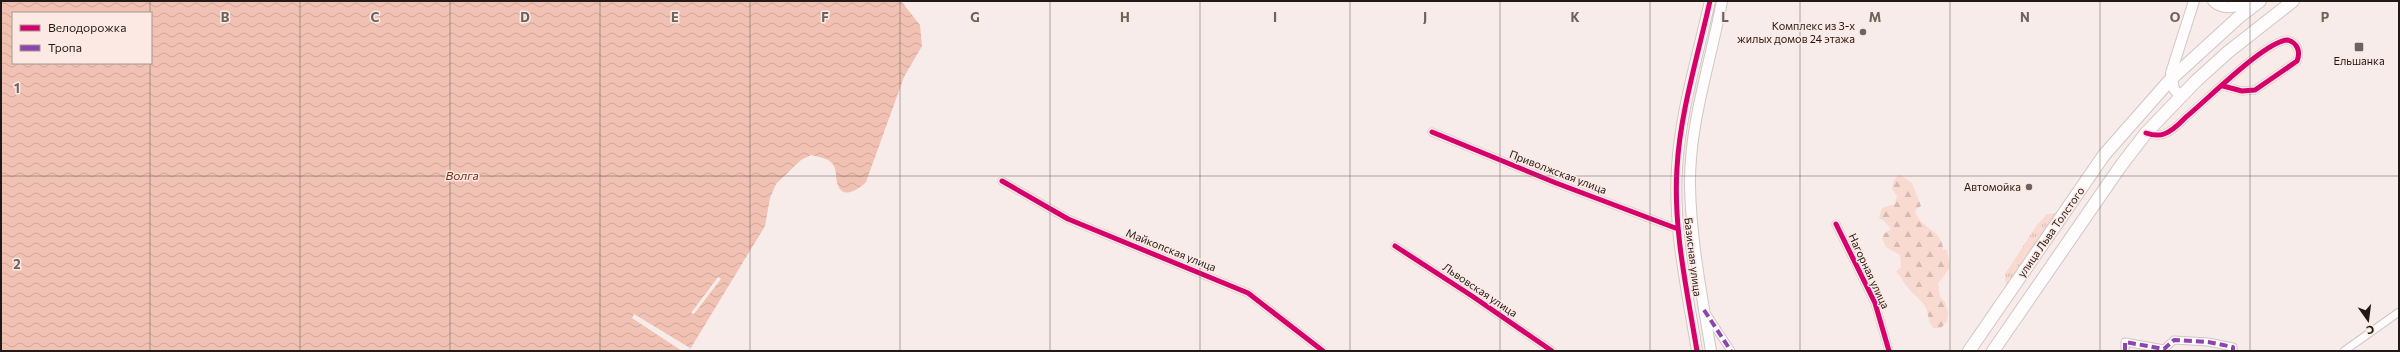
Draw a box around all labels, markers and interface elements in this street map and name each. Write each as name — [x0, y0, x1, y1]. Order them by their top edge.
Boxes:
text: B — [221, 9, 230, 25]
text: C — [371, 9, 380, 25]
text: D — [520, 9, 530, 25]
text: E — [671, 9, 679, 25]
text: F — [821, 9, 829, 25]
text: G — [970, 9, 980, 25]
text: H — [1120, 9, 1130, 25]
text: I — [1273, 9, 1277, 25]
text: J — [1423, 9, 1427, 25]
text: K — [1570, 9, 1580, 25]
text: L — [1721, 9, 1729, 25]
text: M — [1869, 9, 1881, 25]
text: N — [2020, 9, 2030, 25]
text: O — [2170, 9, 2181, 25]
text: P — [2321, 9, 2330, 25]
legend — [12, 12, 152, 64]
place label: Комплекс из 3-х жилых домов 24 этажа — [1737, 19, 1855, 45]
text: Велодорожка — [48, 20, 126, 34]
marker: Комплекс из 3-х жилых домов 24 этажа — [1858, 27, 1868, 37]
text: Тропа — [48, 40, 82, 54]
marker: Ельшанка — [2353, 41, 2365, 53]
place label: Ельшанка — [2333, 54, 2385, 67]
text: 1 — [14, 80, 20, 96]
street label: Приволжская улица — [1508, 147, 1609, 196]
water label: Волга — [445, 168, 479, 182]
place label: Автомойка — [1964, 180, 2021, 193]
marker: Автомойка — [2024, 182, 2034, 192]
street label: улица Льва Толстого — [2015, 184, 2087, 279]
street label: Базисная улица — [1682, 217, 1705, 297]
street label: Майкопская улица — [1124, 226, 1218, 274]
street label: Нагорная улица — [1846, 231, 1893, 311]
text: 2 — [13, 256, 21, 272]
street label: Львовская улица — [1441, 260, 1520, 319]
north arrow — [2348, 300, 2388, 340]
text: С — [2365, 323, 2376, 338]

